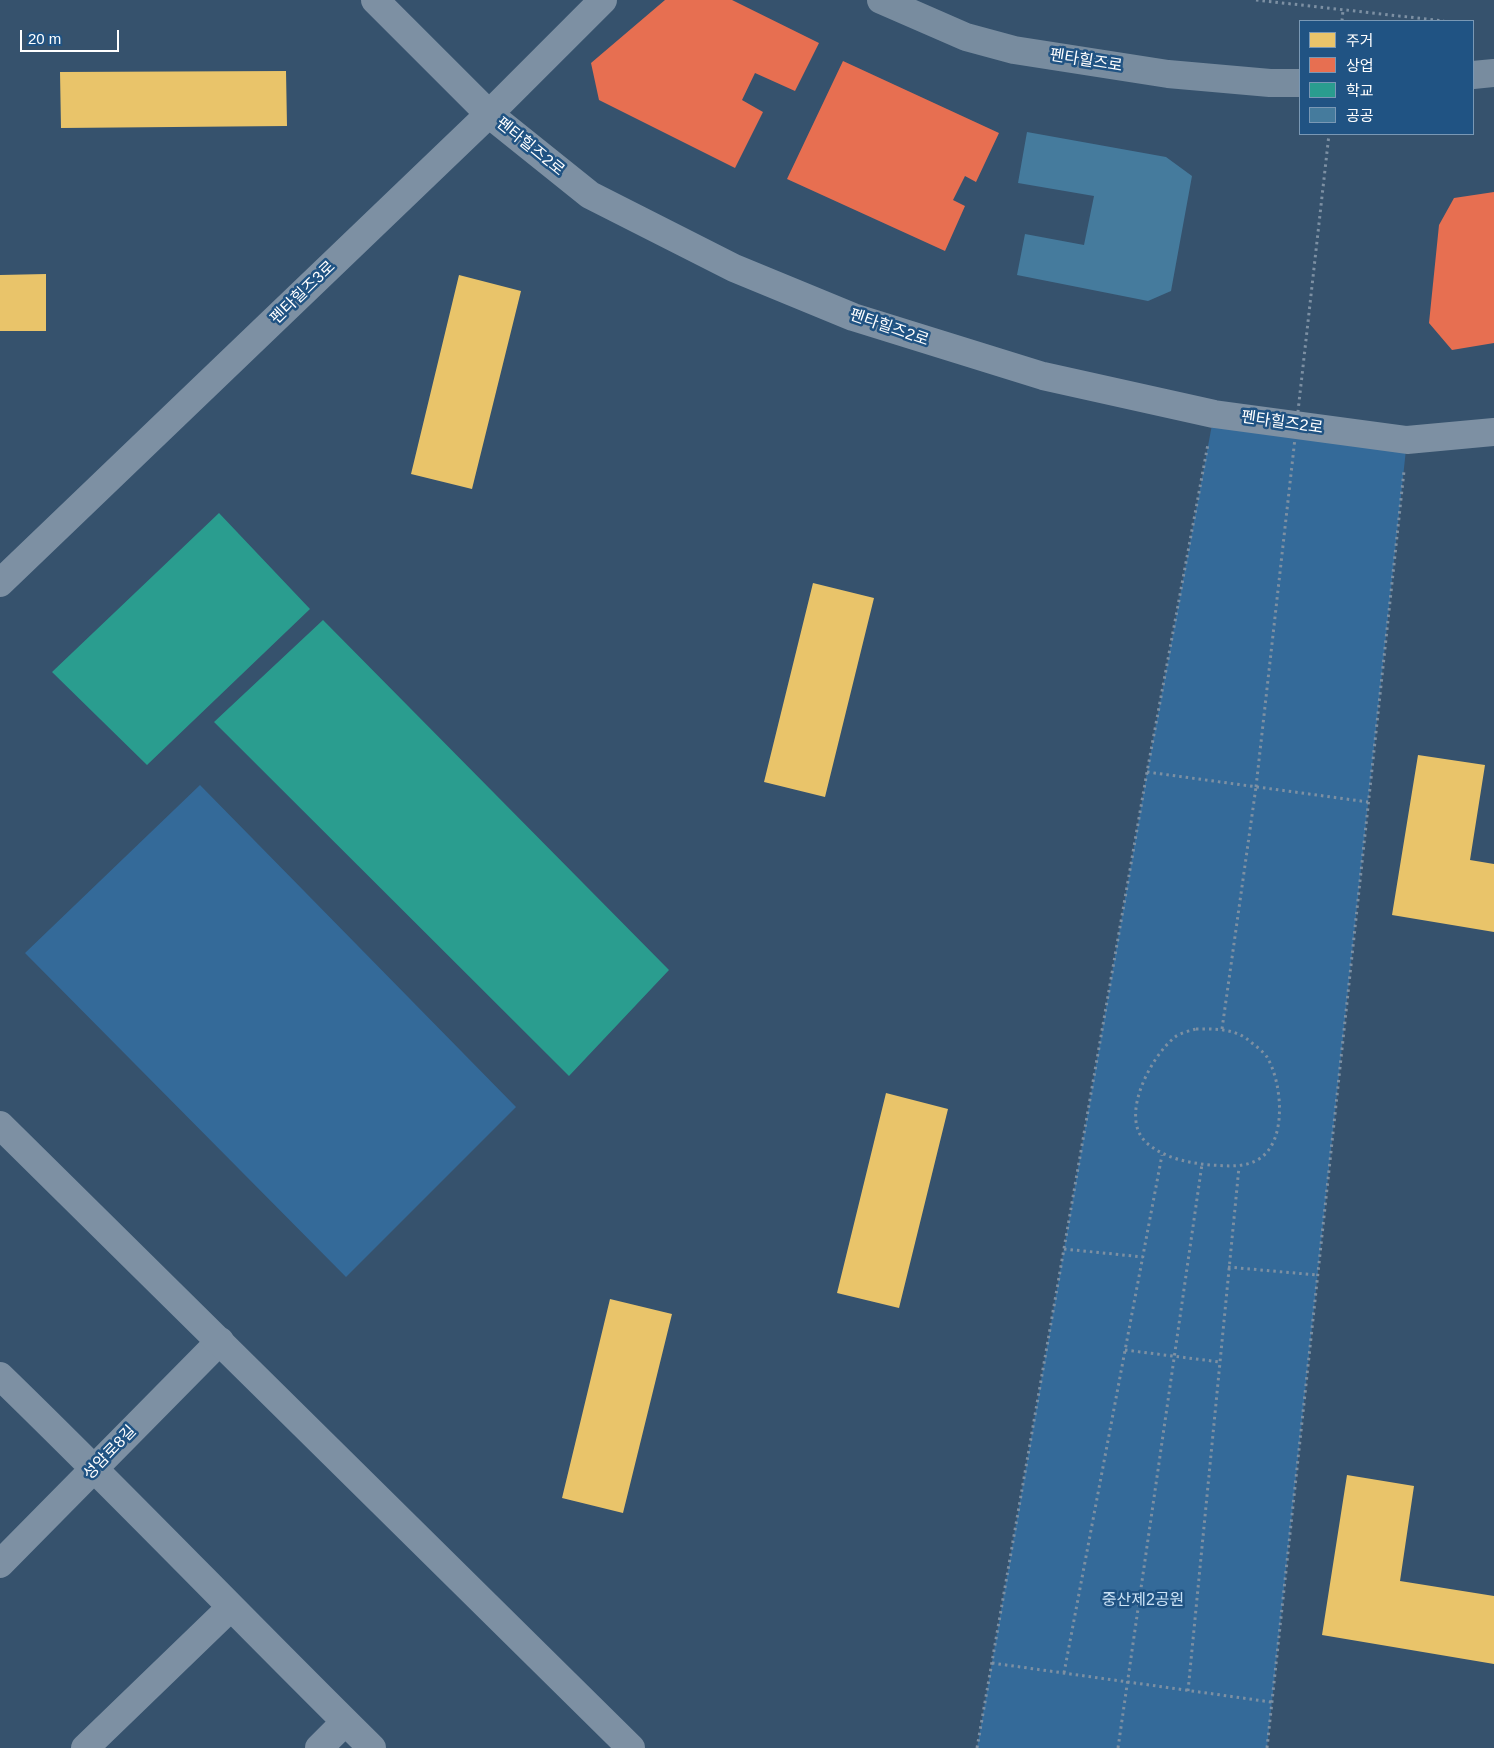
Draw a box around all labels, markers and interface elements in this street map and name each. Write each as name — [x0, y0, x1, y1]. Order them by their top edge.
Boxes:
scale bar — [22, 20, 121, 52]
legend — [1299, 20, 1474, 135]
text: 20 m — [28, 30, 61, 47]
text: 주거 — [1346, 32, 1374, 49]
street label: 펜타힐즈로 — [1048, 46, 1124, 76]
text: 상업 — [1346, 57, 1374, 74]
text: 학교 — [1346, 82, 1374, 99]
text: 공공 — [1346, 107, 1374, 124]
street label: 펜타힐즈2로 — [492, 114, 568, 180]
street label: 펜타힐즈3로 — [267, 257, 339, 329]
street label: 펜타힐즈2로 — [847, 305, 931, 351]
street label: 펜타힐즈2로 — [1240, 408, 1324, 438]
street label: 성암로8길 — [80, 1422, 140, 1484]
park label: 중산제2공원 — [1102, 1591, 1184, 1611]

